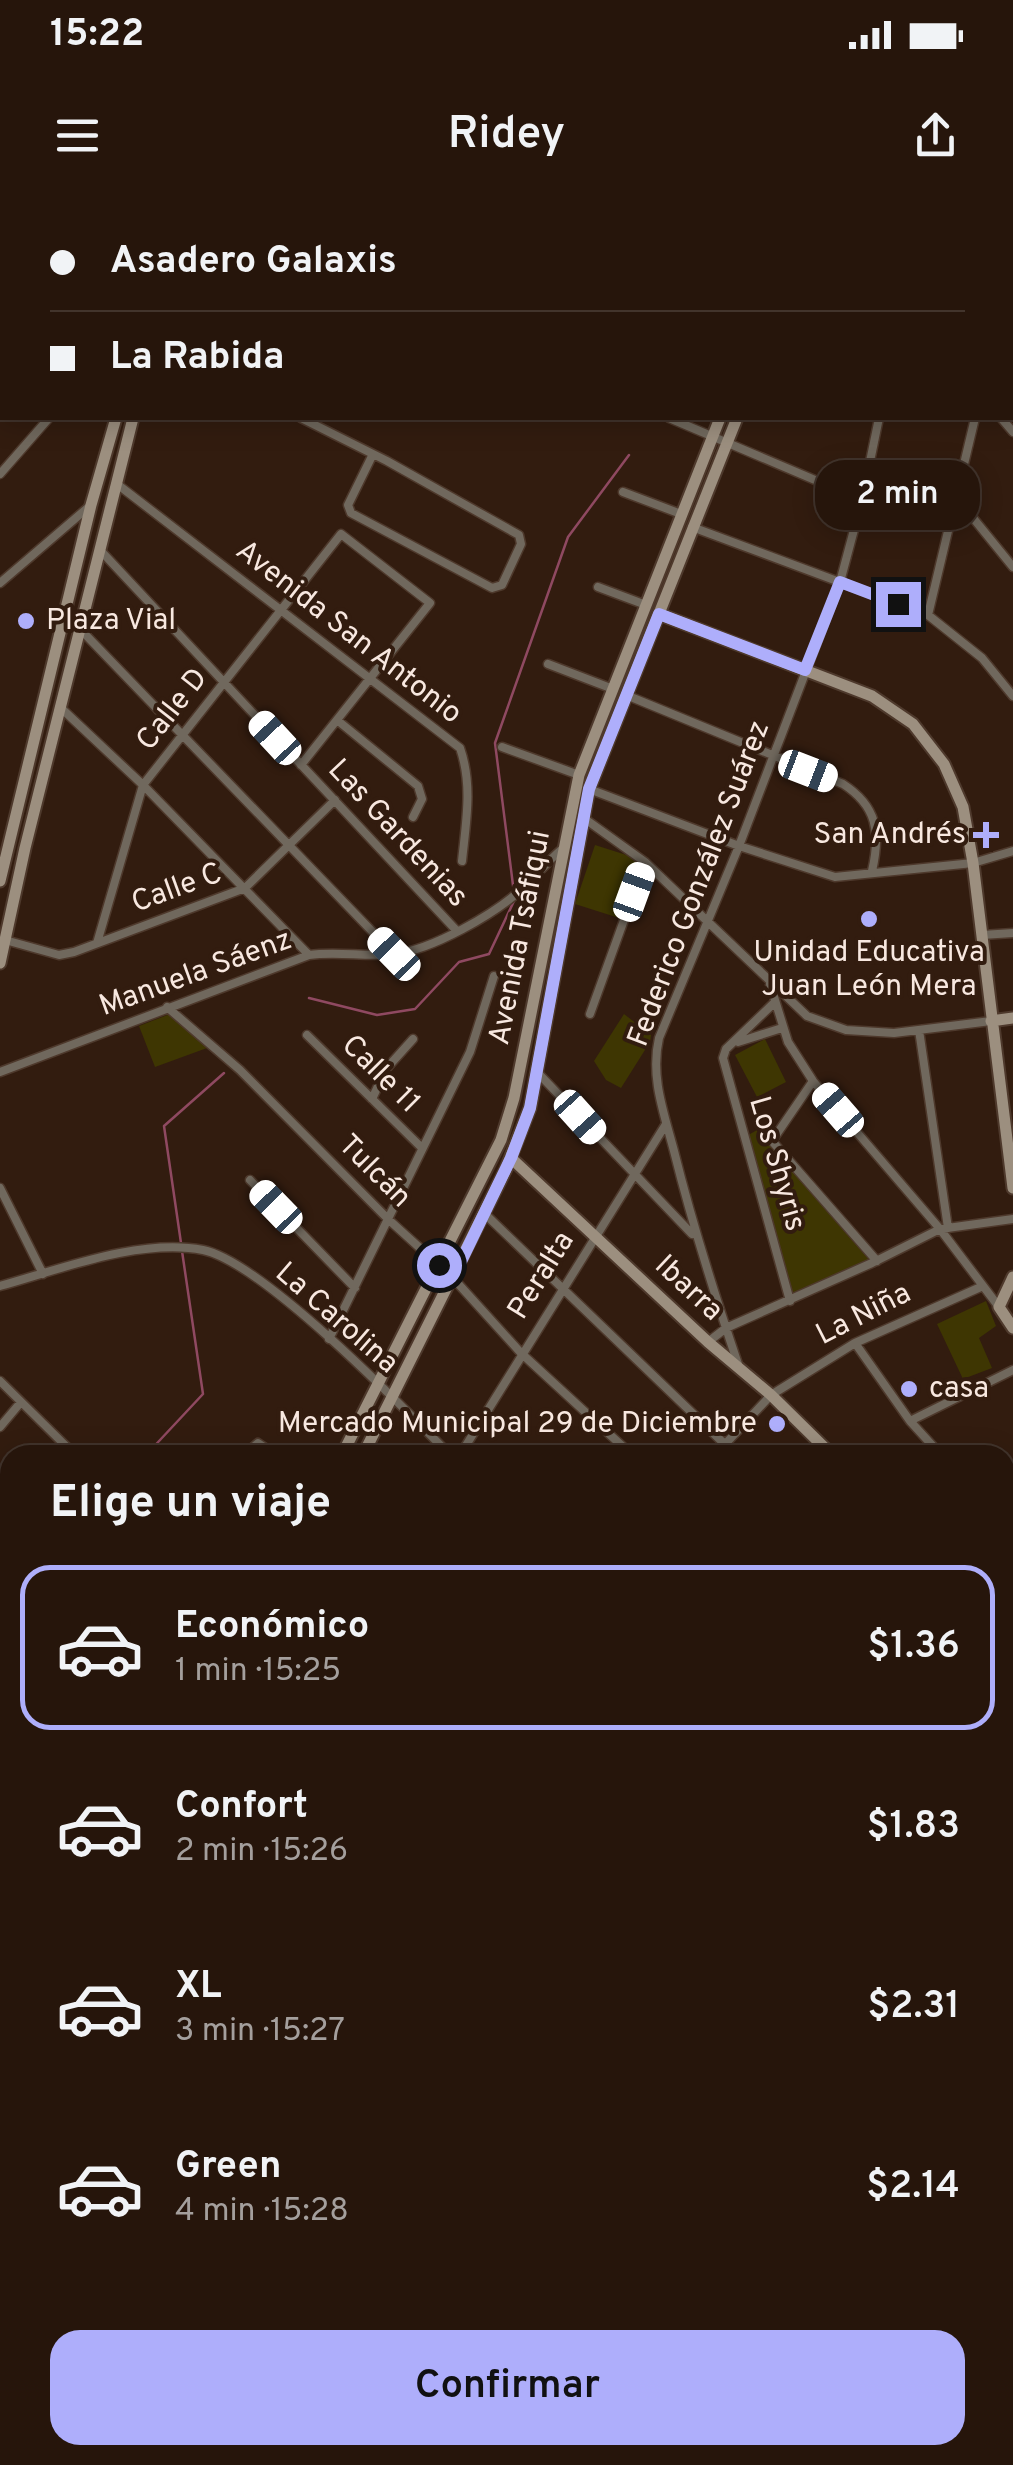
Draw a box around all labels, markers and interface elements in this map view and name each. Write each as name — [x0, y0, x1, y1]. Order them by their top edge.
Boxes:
text: 15:22 — [50, 11, 144, 60]
text: Ridey — [448, 107, 565, 164]
icon: menu — [50, 108, 105, 163]
icon: share — [908, 108, 963, 163]
text: Asadero Galaxis — [110, 238, 397, 287]
text: La Rabida — [110, 334, 284, 383]
callout: 2 min — [816, 459, 980, 529]
text: 2 min — [856, 475, 939, 515]
street label: Avenida San Antonio — [227, 533, 469, 733]
route end — [876, 582, 921, 627]
place label: Plaza Vial — [46, 603, 176, 640]
marker: Plaza Vial — [15, 610, 37, 632]
street label: Calle D — [129, 661, 217, 759]
car — [244, 706, 306, 770]
street label: Federico González Suárez — [621, 716, 779, 1052]
car — [775, 746, 841, 796]
street label: Las Gardenias — [319, 752, 475, 916]
place label: San Andrés — [813, 817, 966, 854]
marker: San Andrés — [975, 824, 997, 846]
street label: Avenida Tsáfiqui — [482, 828, 560, 1048]
street label: Calle C — [127, 856, 227, 922]
car — [610, 859, 658, 925]
marker: Unidad Educativa Juan León Mera — [858, 908, 880, 930]
street label: Manuela Sáenz — [95, 922, 297, 1026]
car — [362, 922, 426, 986]
place label: Unidad Educativa Juan León Mera — [753, 935, 985, 1006]
street label: Calle 11 — [333, 1028, 427, 1122]
car — [807, 1078, 869, 1142]
car — [549, 1085, 611, 1149]
street label: Los Shyris — [739, 1092, 813, 1236]
street label: Tulcán — [330, 1128, 418, 1216]
car — [244, 1175, 308, 1239]
street label: Peralta — [501, 1225, 583, 1327]
route start — [417, 1243, 462, 1288]
street label: Ibarra — [646, 1248, 730, 1330]
street label: La Carolina — [267, 1255, 405, 1383]
street label: La Niña — [811, 1276, 917, 1354]
place label: casa — [929, 1371, 989, 1408]
marker: casa — [898, 1378, 920, 1400]
place label: Mercado Municipal 29 de Diciembre — [278, 1406, 757, 1443]
marker: Mercado Municipal 29 de Diciembre — [766, 1413, 788, 1435]
text: Elige un viaje — [50, 1476, 331, 1533]
icon: car — [55, 1603, 145, 1693]
text: Económico — [175, 1603, 369, 1652]
text: $1.36 — [867, 1623, 960, 1672]
text: 1 min · 15:25 — [175, 1652, 341, 1692]
icon: car — [55, 1783, 145, 1873]
text: Confort — [175, 1783, 308, 1832]
text: $1.83 — [867, 1803, 960, 1852]
text: 2 min · 15:26 — [175, 1832, 348, 1872]
icon: car — [55, 1963, 145, 2053]
text: XL — [175, 1963, 222, 2012]
text: $2.31 — [867, 1983, 960, 2032]
text: 3 min · 15:27 — [175, 2012, 345, 2052]
icon: car — [55, 2143, 145, 2233]
text: Green — [175, 2143, 281, 2192]
text: $2.14 — [866, 2163, 960, 2212]
text: 4 min · 15:28 — [175, 2192, 349, 2232]
button: Confirmar — [50, 2330, 965, 2445]

